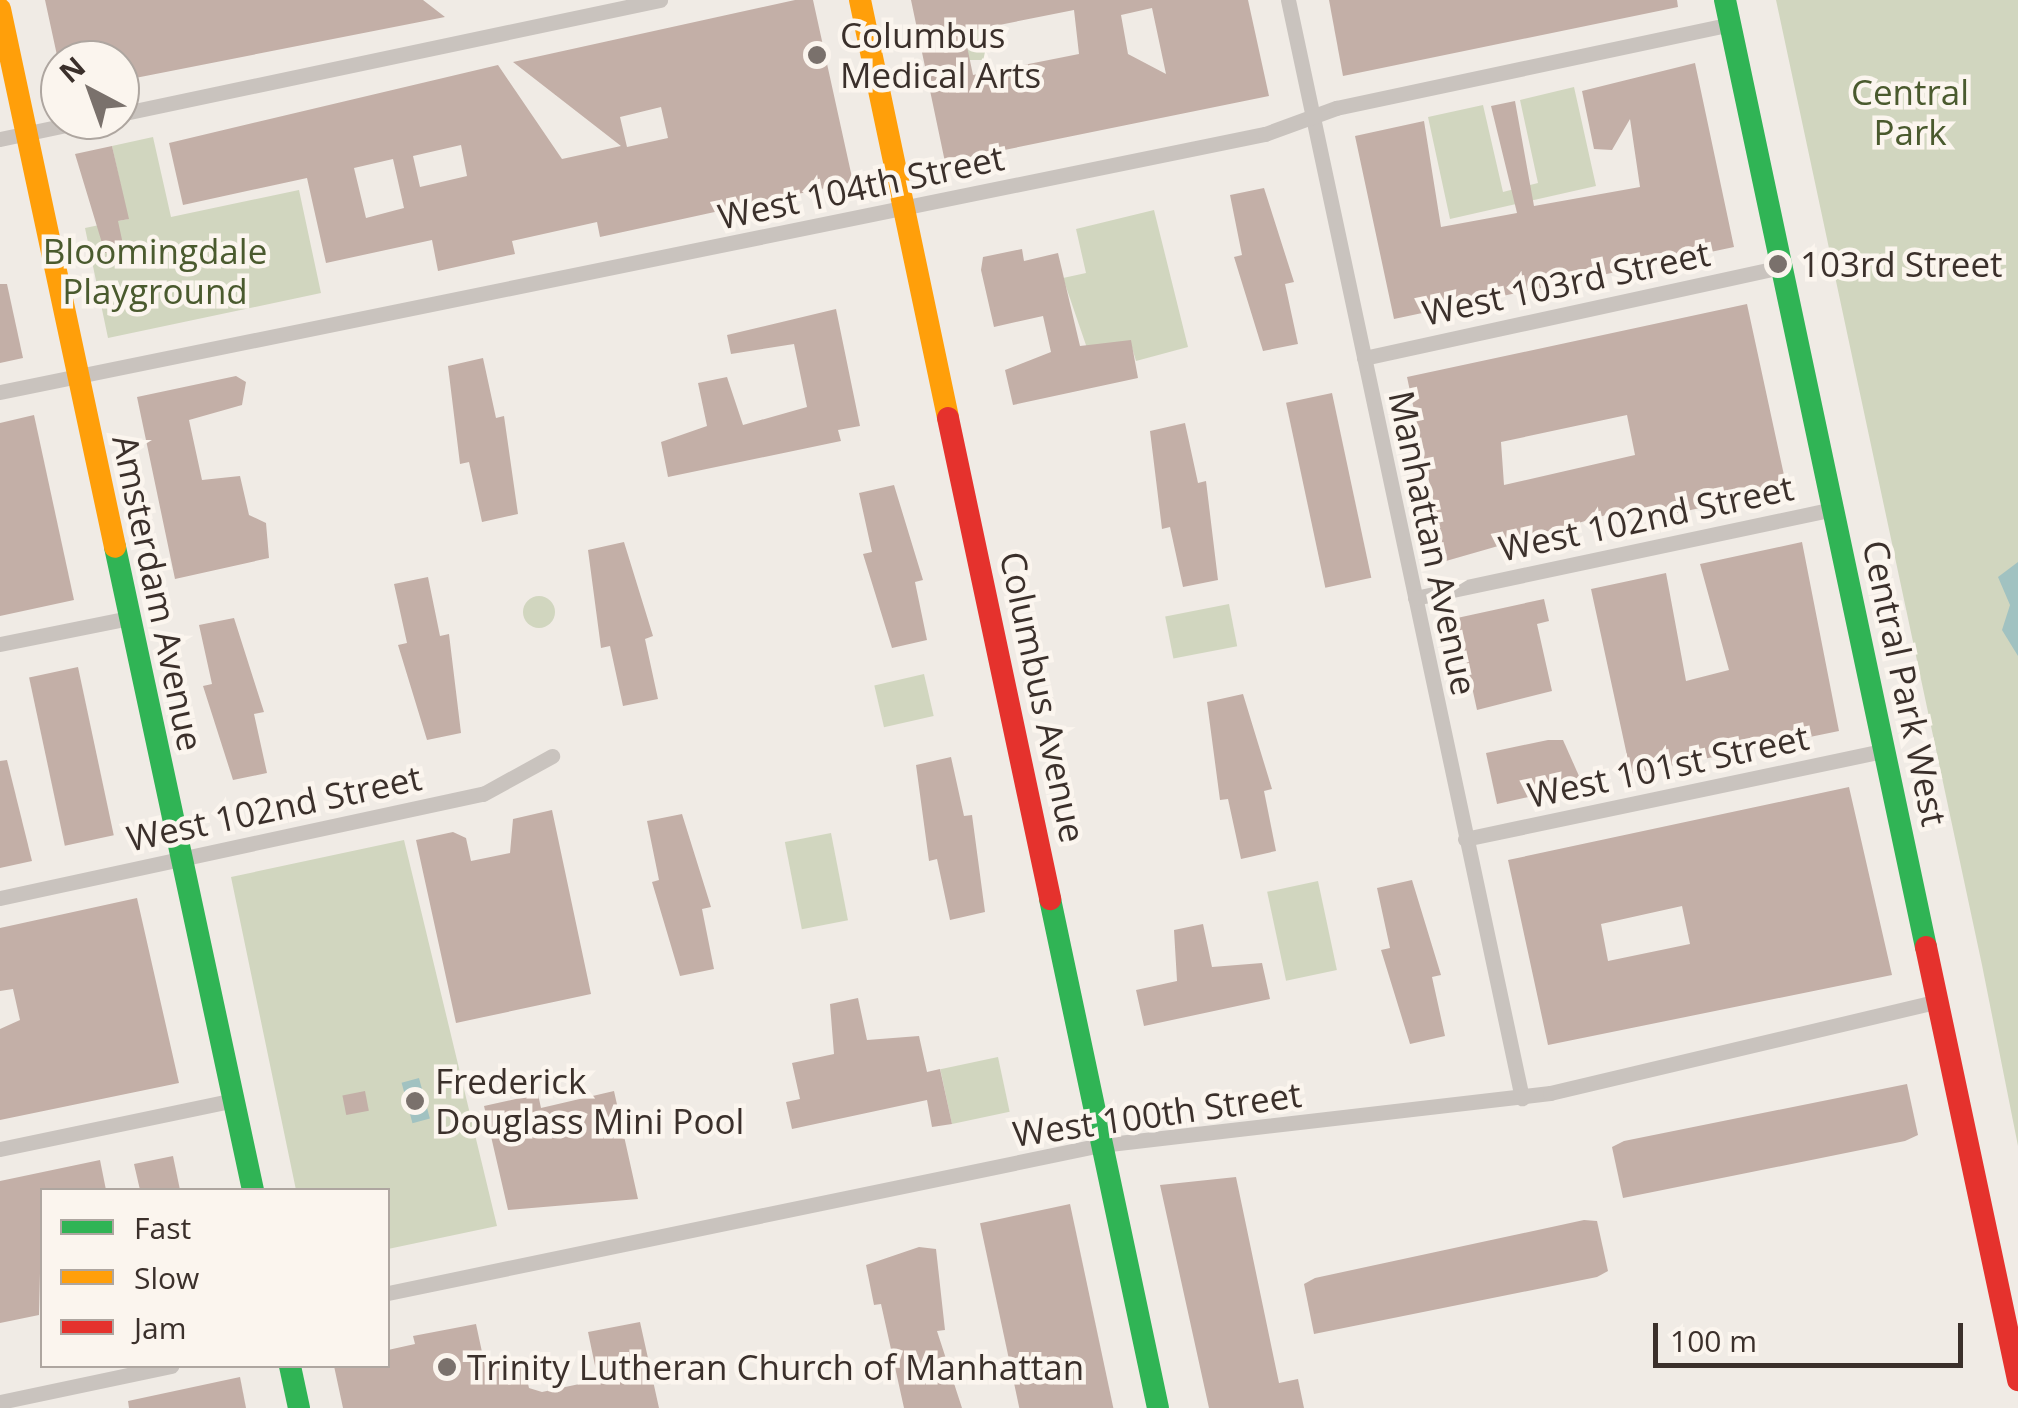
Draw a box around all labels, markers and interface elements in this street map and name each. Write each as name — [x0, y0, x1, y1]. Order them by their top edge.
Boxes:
place label: Columbus Medical Arts — [840, 14, 1041, 96]
north arrow — [40, 40, 140, 140]
marker: Columbus Medical Arts — [804, 42, 830, 68]
text: N — [51, 47, 93, 91]
park label: Central Park — [1851, 71, 1969, 153]
street label: West 104th Street — [714, 136, 1008, 238]
park label: Bloomingdale Playground — [43, 230, 267, 312]
street label: West 103rd Street — [1418, 232, 1714, 334]
place label: 103rd Street — [1800, 243, 2003, 285]
marker: 103rd Street — [1765, 251, 1791, 277]
street label: Manhattan Avenue — [1380, 387, 1486, 699]
street label: Amsterdam Avenue — [104, 431, 212, 755]
street label: West 102nd Street — [1495, 466, 1797, 570]
street label: Central Park West — [1854, 536, 1956, 830]
street label: Columbus Avenue — [992, 548, 1094, 846]
street label: West 101st Street — [1524, 716, 1812, 816]
street label: West 102nd Street — [123, 756, 425, 860]
place label: Frederick Douglass Mini Pool — [435, 1060, 744, 1142]
street label: West 100th Street — [1010, 1073, 1304, 1155]
marker: Frederick Douglass Mini Pool — [404, 1090, 426, 1112]
legend — [40, 1188, 390, 1368]
text: Fast — [134, 1207, 191, 1248]
text: Slow — [134, 1257, 199, 1298]
scale bar — [1658, 1303, 1968, 1365]
text: Jam — [134, 1307, 187, 1348]
text: 100 m — [1670, 1320, 1757, 1361]
place label: Trinity Lutheran Church of Manhattan — [467, 1346, 1084, 1388]
marker: Trinity Lutheran Church of Manhattan — [436, 1356, 458, 1378]

